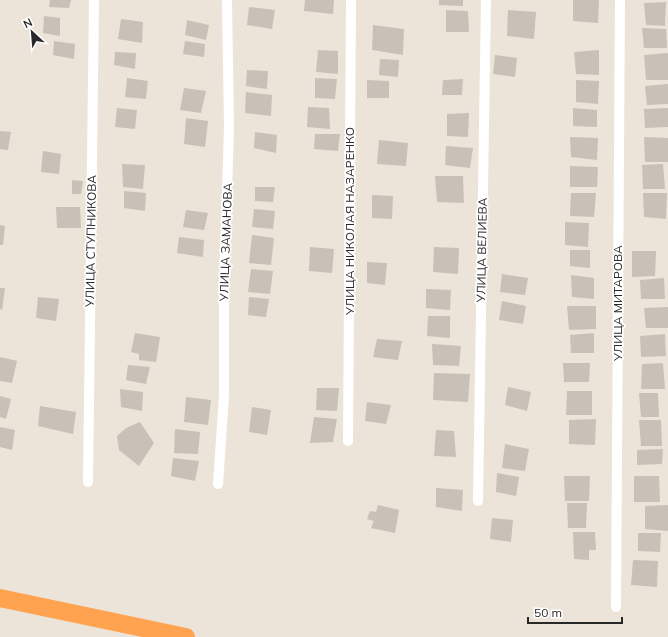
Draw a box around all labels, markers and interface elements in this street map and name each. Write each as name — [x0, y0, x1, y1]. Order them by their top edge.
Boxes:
north arrow — [12, 12, 52, 52]
text: N — [21, 15, 34, 31]
street label: УЛИЦА НИКОЛАЯ НАЗАРЕНКО — [342, 127, 357, 316]
street label: УЛИЦА СТУПНИКОВА — [82, 175, 99, 308]
street label: УЛИЦА ЗАМАНОВА — [216, 182, 235, 303]
street label: УЛИЦА ВЕЛИЕВА — [473, 197, 490, 304]
street label: УЛИЦА МИТАРОВА — [610, 245, 625, 362]
scale bar — [528, 599, 622, 625]
text: 50 m — [534, 605, 562, 620]

